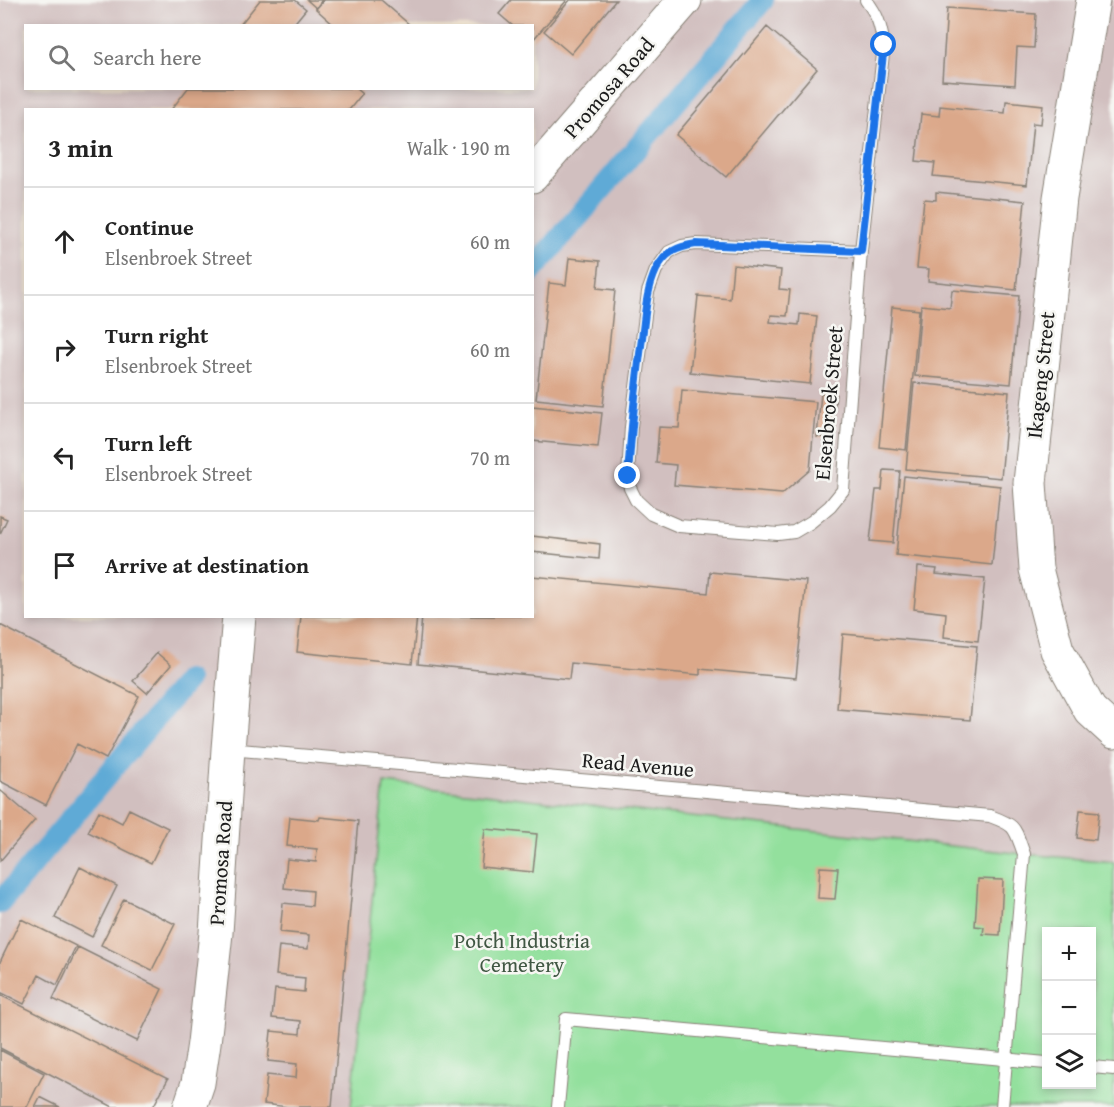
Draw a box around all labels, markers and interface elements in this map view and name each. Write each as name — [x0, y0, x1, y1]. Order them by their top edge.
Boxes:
search box — [24, 24, 534, 90]
street label: Promosa Road — [556, 30, 662, 145]
route start — [870, 31, 896, 57]
icon: search — [45, 41, 78, 74]
text: Search here — [93, 41, 202, 73]
text: 3 min — [48, 128, 113, 167]
text: Walk · 190 m — [407, 133, 510, 162]
text: Continue — [105, 211, 194, 243]
icon: ahead — [48, 225, 81, 258]
text: 60 m — [470, 227, 510, 256]
text: Elsenbroek Street — [105, 243, 252, 272]
street label: Ikageng Street — [1018, 309, 1063, 440]
text: Turn right — [105, 319, 208, 351]
street label: Elsenbroek Street — [806, 324, 851, 481]
icon: right — [48, 333, 81, 366]
text: 60 m — [470, 335, 510, 364]
text: Elsenbroek Street — [105, 351, 252, 380]
text: Turn left — [105, 427, 192, 459]
icon: left — [48, 441, 81, 474]
text: 70 m — [470, 443, 510, 472]
text: Elsenbroek Street — [105, 459, 252, 488]
route end — [614, 462, 640, 488]
icon: arrive — [48, 549, 81, 582]
text: Arrive at destination — [105, 549, 309, 581]
street label: Read Avenue — [581, 744, 695, 785]
street label: Promosa Road — [201, 799, 240, 926]
park label: Potch Industria Cemetery — [454, 925, 590, 980]
map controls — [1042, 927, 1096, 1089]
button: + — [1042, 927, 1096, 981]
button: − — [1042, 981, 1096, 1035]
button: layers — [1042, 1035, 1096, 1089]

